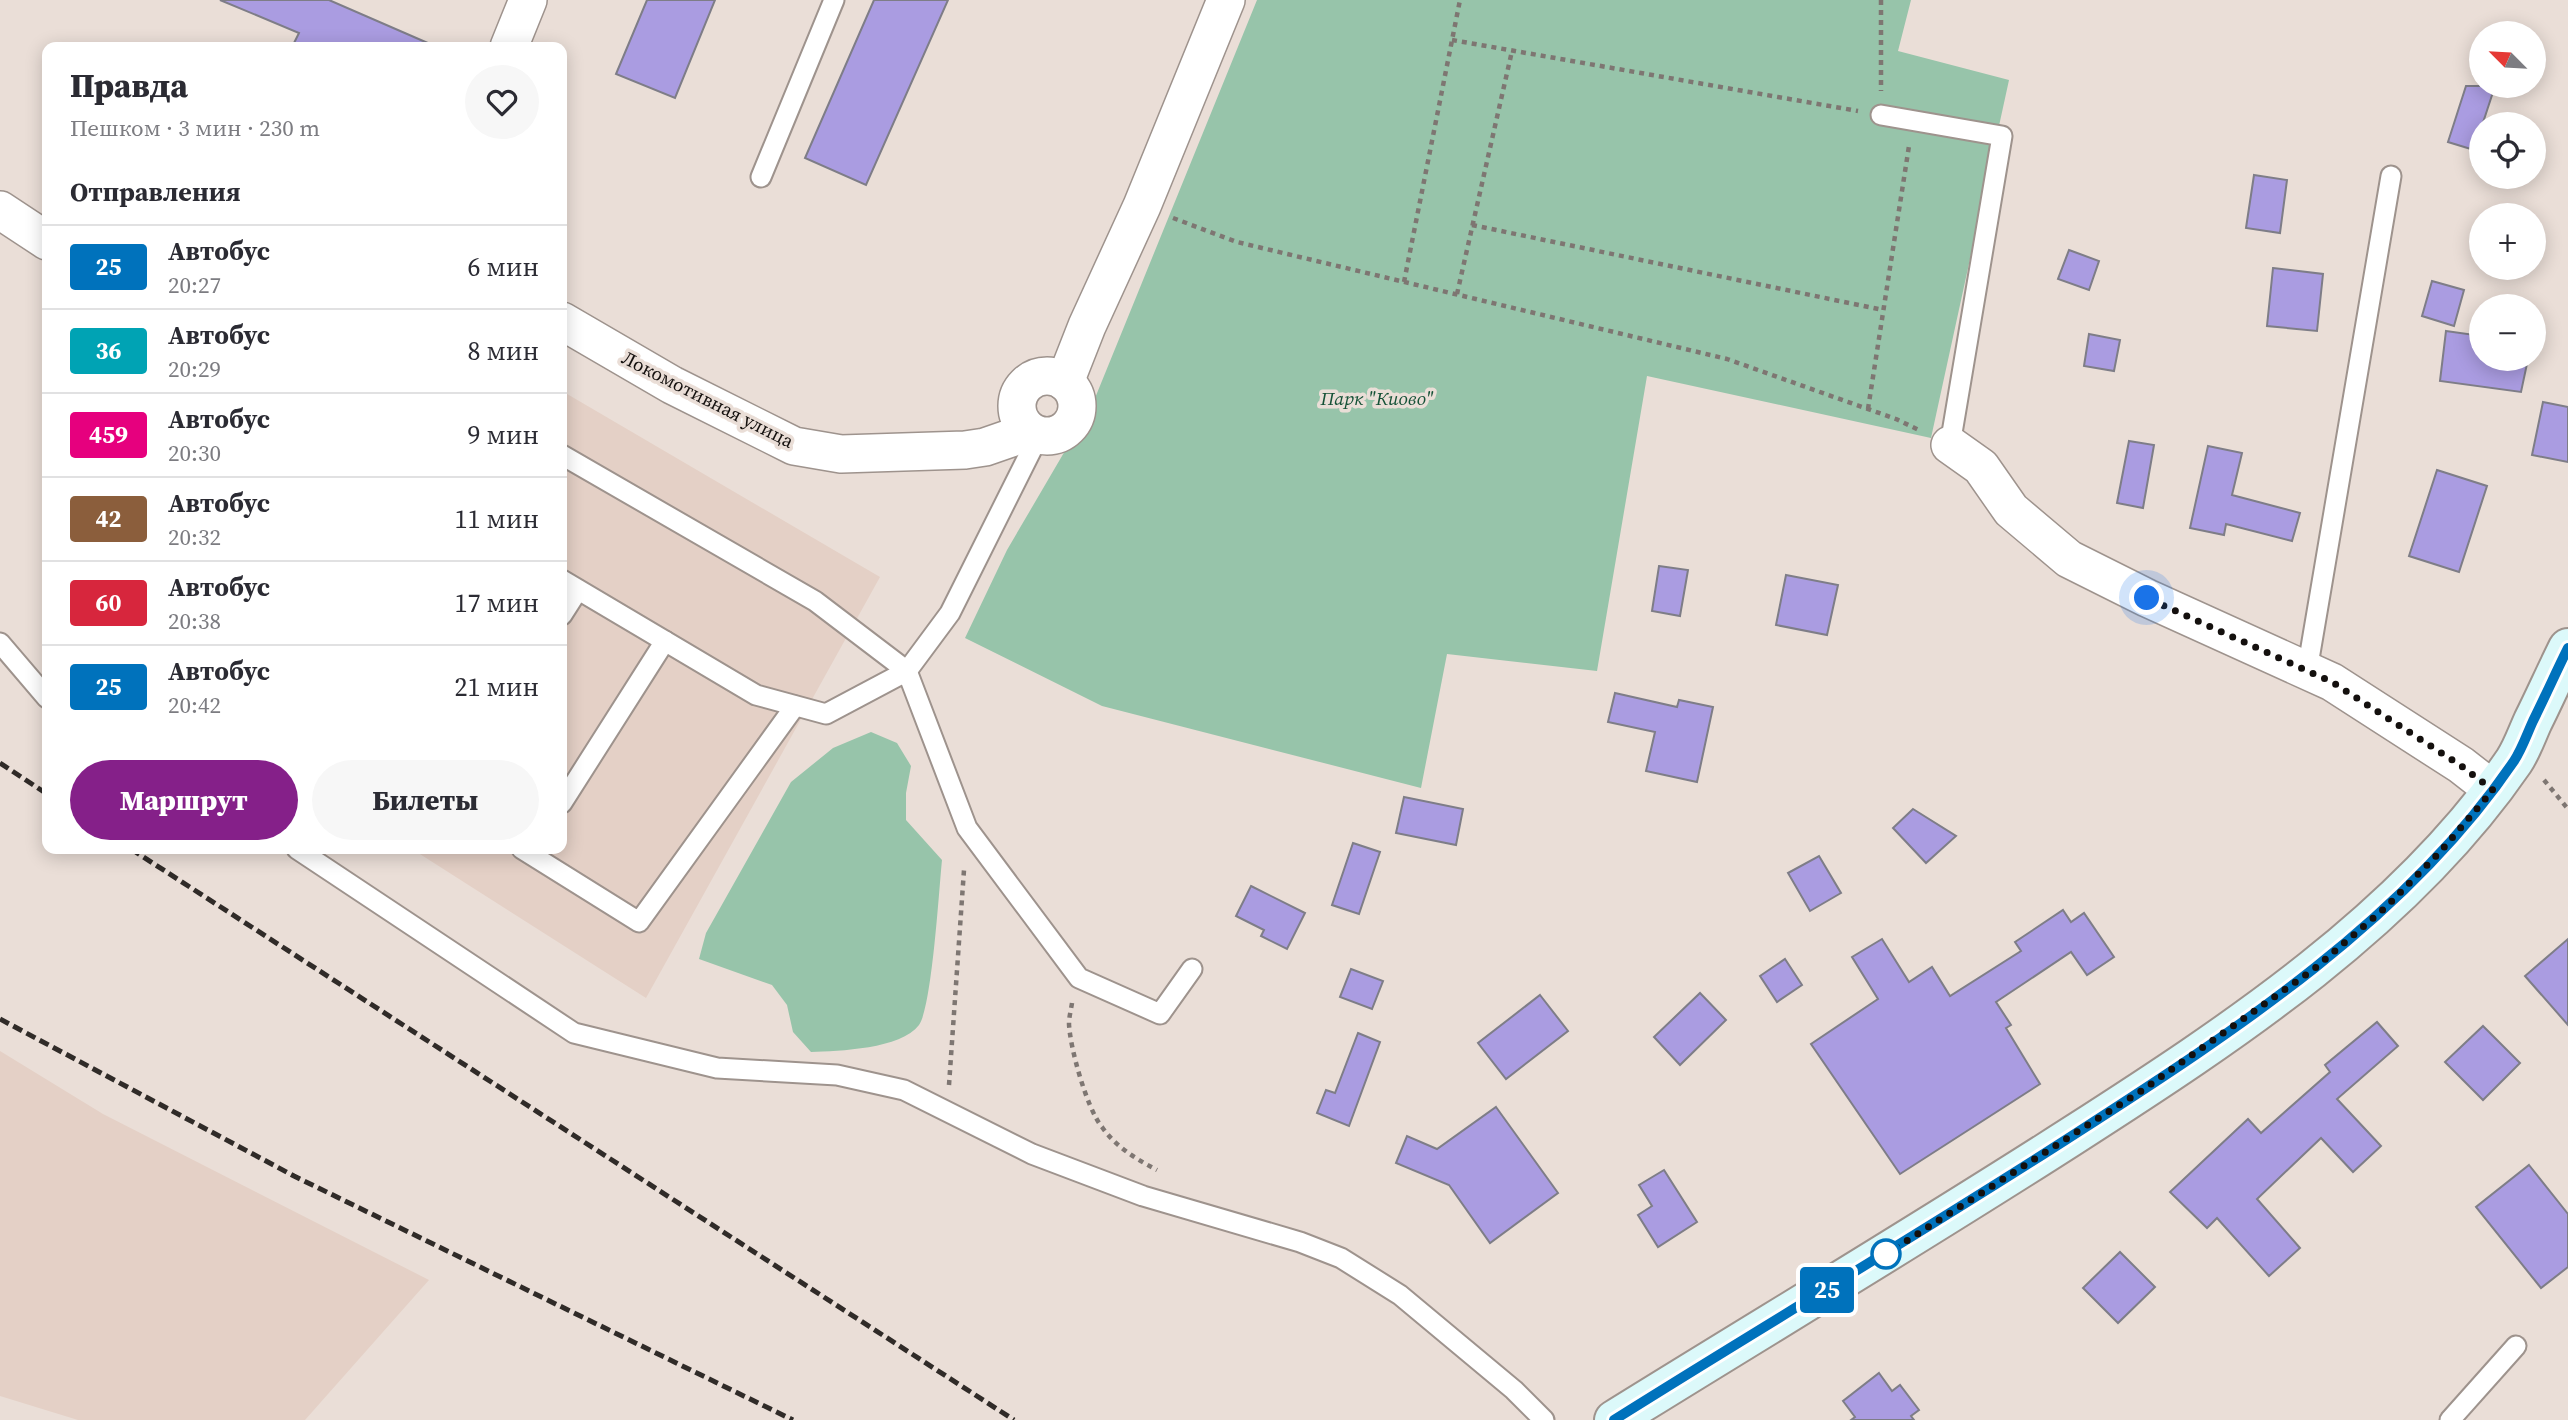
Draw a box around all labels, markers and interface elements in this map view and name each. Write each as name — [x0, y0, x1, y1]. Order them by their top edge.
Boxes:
north arrow — [2469, 21, 2546, 98]
map controls — [2469, 21, 2546, 371]
text: Правда — [70, 63, 188, 108]
button: heart — [465, 65, 539, 139]
text: Пешком · 3 мин · 230 m — [70, 112, 320, 144]
button: locate — [2469, 112, 2546, 189]
text: Отправления — [70, 174, 241, 210]
button: + — [2469, 203, 2546, 280]
text: Автобус — [168, 233, 270, 269]
text: 6 мин — [467, 249, 539, 285]
text: 25 — [95, 250, 122, 283]
text: 20:27 — [168, 269, 221, 301]
button: − — [2469, 294, 2546, 371]
text: Автобус — [168, 317, 270, 353]
text: 8 мин — [467, 333, 539, 369]
text: 36 — [95, 334, 122, 367]
street label: Локомотивная улица — [617, 344, 799, 454]
text: 20:29 — [168, 353, 221, 385]
park label: Парк "Киово" — [1320, 385, 1433, 411]
text: Автобус — [168, 401, 270, 437]
text: 9 мин — [467, 417, 539, 453]
text: 459 — [89, 418, 128, 451]
text: 20:30 — [168, 437, 221, 469]
text: Автобус — [168, 485, 270, 521]
text: 11 мин — [454, 501, 539, 537]
text: 42 — [95, 502, 122, 535]
text: 20:32 — [168, 521, 221, 553]
text: Автобус — [168, 569, 270, 605]
your location — [2129, 580, 2164, 615]
text: 17 мин — [454, 585, 539, 621]
text: 60 — [95, 586, 122, 619]
text: 20:38 — [168, 605, 221, 637]
text: Автобус — [168, 653, 270, 689]
text: 21 мин — [454, 669, 539, 705]
text: 25 — [95, 670, 122, 703]
text: 20:42 — [168, 689, 221, 721]
button: Маршрут — [70, 760, 298, 840]
button: Билеты — [312, 760, 539, 840]
unlabelled marker — [1871, 1239, 1901, 1269]
line badge: 25 — [1796, 1267, 1858, 1313]
text: 25 — [1814, 1273, 1840, 1306]

